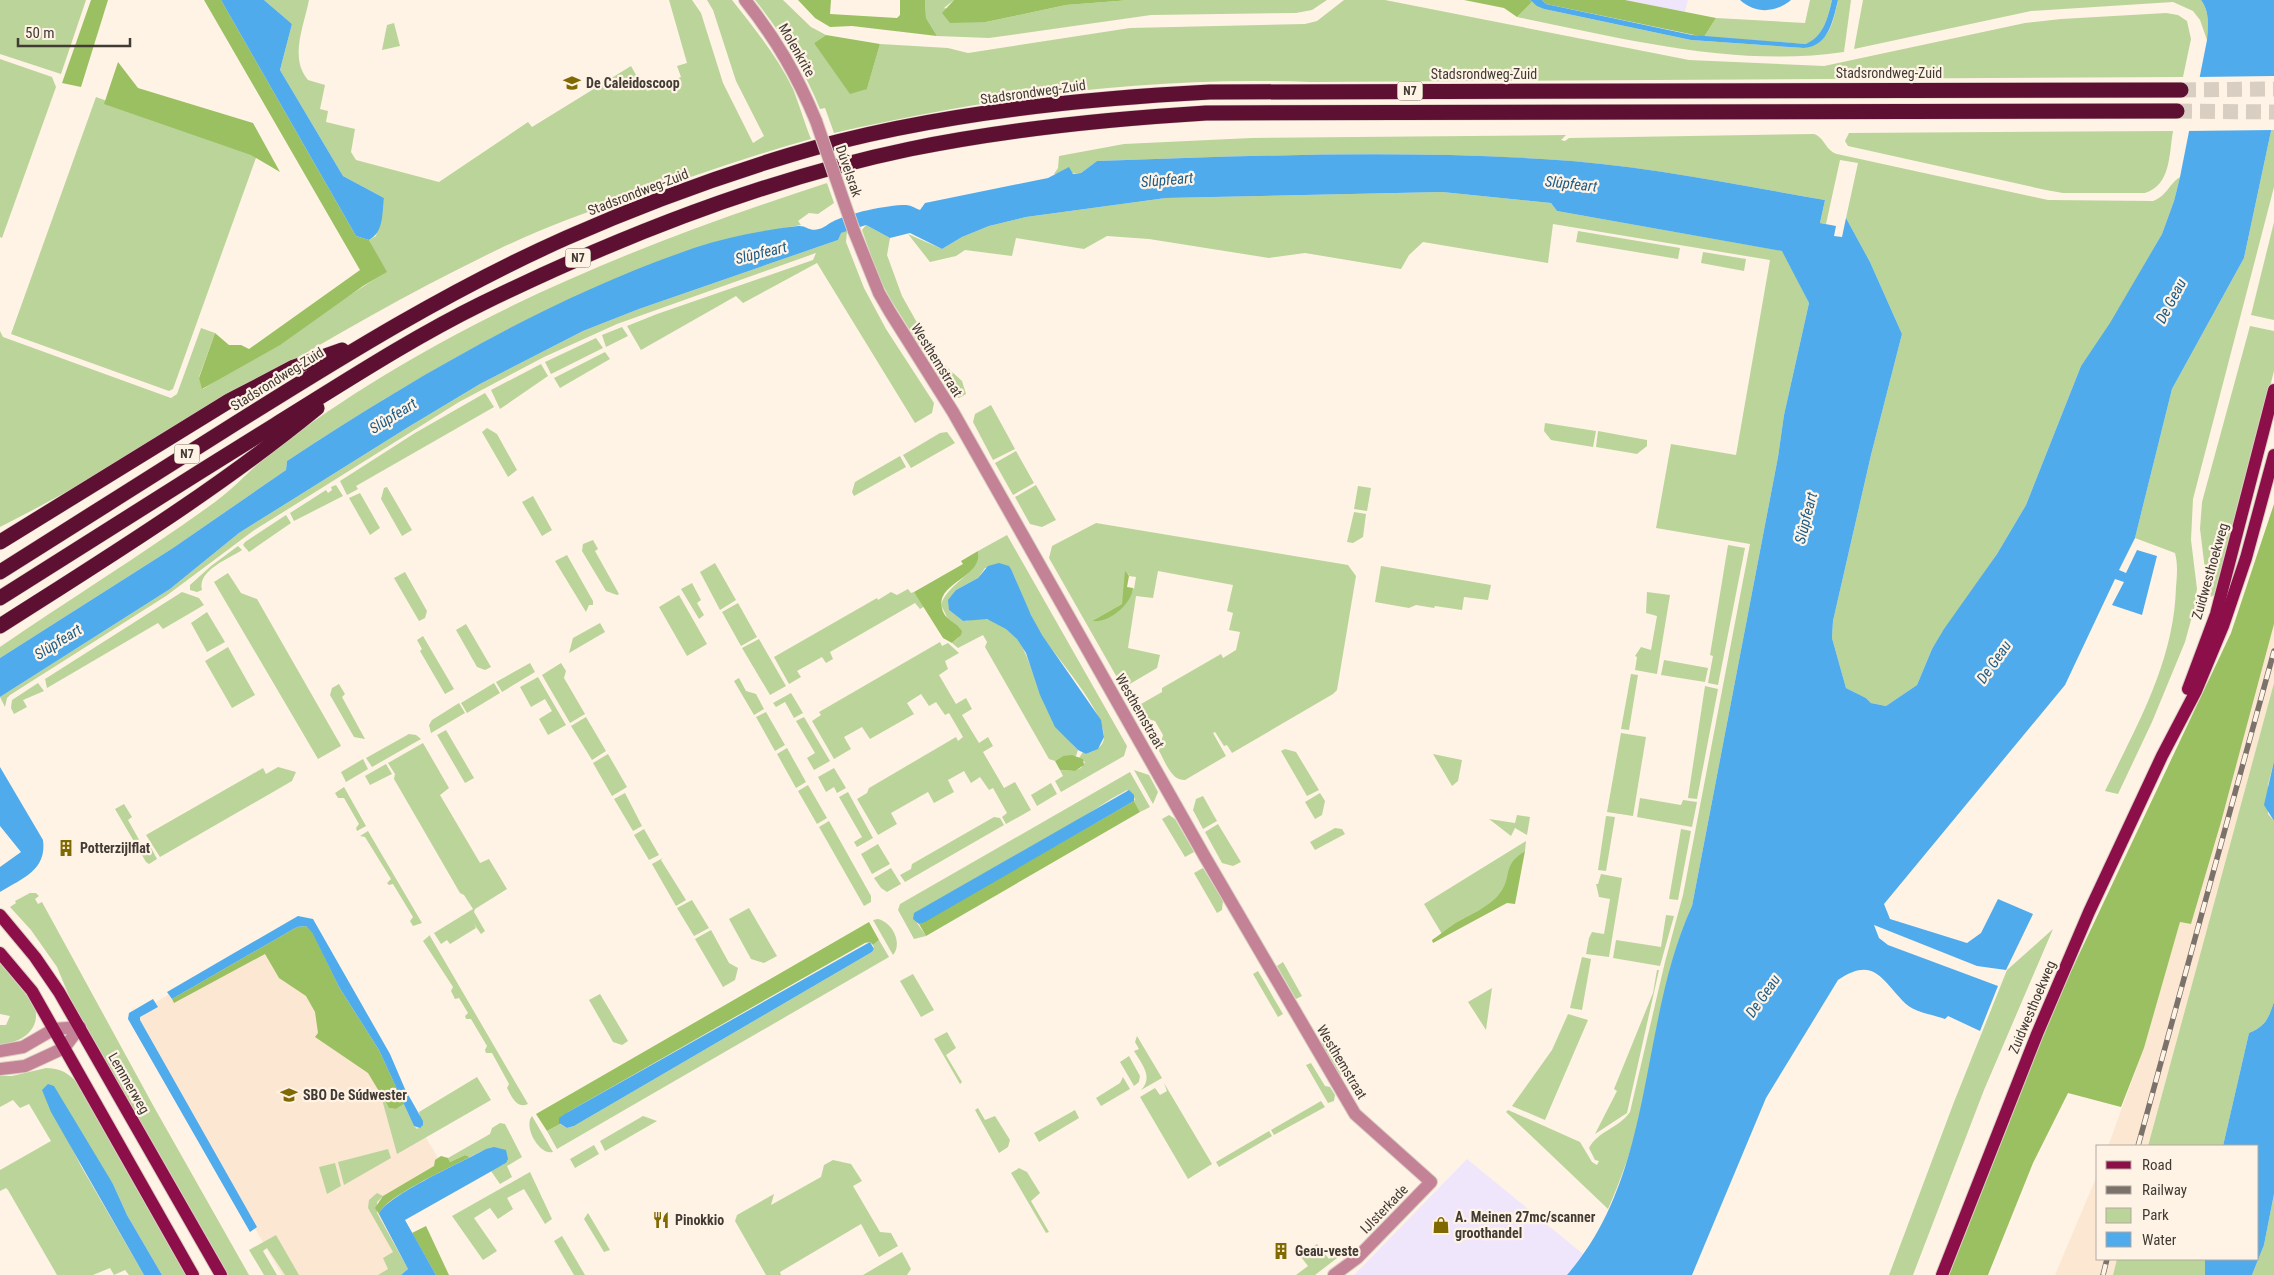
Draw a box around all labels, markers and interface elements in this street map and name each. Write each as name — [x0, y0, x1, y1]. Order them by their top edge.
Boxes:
scale bar — [18, 15, 130, 47]
street label: Molenkrite — [775, 21, 819, 80]
text: 50 m — [25, 24, 55, 42]
street label: Stadsrondweg-Zuid — [1836, 65, 1942, 81]
street label: Stadsrondweg-Zuid — [1431, 66, 1537, 82]
school or university icon: De Caleidoscoop — [562, 73, 582, 93]
place label: De Caleidoscoop — [586, 75, 680, 91]
street label: Stadsrondweg-Zuid — [979, 77, 1087, 107]
road number: N7 — [1398, 82, 1422, 100]
street label: Dúvelsrak — [833, 143, 866, 200]
street label: Stadsrondweg-Zuid — [585, 165, 691, 219]
water label: Slûpfeart — [1140, 169, 1195, 191]
water label: Slûpfeart — [1544, 172, 1599, 196]
water label: Slûpfeart — [733, 238, 789, 268]
road number: N7 — [566, 248, 590, 268]
water label: De Geau — [2152, 276, 2190, 326]
street label: Westhemstraat — [908, 320, 966, 400]
street label: Stadsrondweg-Zuid — [228, 344, 326, 414]
water label: Slûpfeart — [366, 394, 421, 438]
road number: N7 — [174, 444, 200, 464]
water label: Slûpfeart — [1791, 490, 1821, 546]
street label: Zuidwesthoekweg — [2189, 521, 2231, 621]
water label: Slûpfeart — [31, 620, 86, 664]
water label: De Geau — [1973, 637, 2015, 687]
street label: Westhemstraat — [1112, 671, 1168, 751]
building icon: Potterzijlflat — [56, 838, 76, 858]
place label: Potterzijlflat — [80, 840, 150, 856]
street label: Zuidwesthoekweg — [2005, 958, 2059, 1056]
water label: De Geau — [1742, 971, 1784, 1021]
street label: Westhemstraat — [1314, 1022, 1370, 1102]
street label: Lemmerweg — [105, 1050, 153, 1116]
school or university icon: SBO De Súdwester — [279, 1085, 299, 1105]
place label: SBO De Súdwester — [303, 1087, 407, 1103]
legend — [2096, 1145, 2259, 1260]
text: Road — [2142, 1156, 2172, 1174]
street label: IJlsterkade — [1357, 1181, 1411, 1237]
text: Railway — [2142, 1181, 2187, 1199]
text: Park — [2142, 1206, 2169, 1224]
place label: A. Meinen 27mc/scanner groothandel — [1455, 1209, 1596, 1241]
restaurant icon: Pinokkio — [651, 1210, 671, 1230]
place label: Pinokkio — [675, 1212, 724, 1228]
shop icon: A. Meinen 27mc/scanner groothandel — [1431, 1215, 1451, 1235]
text: Water — [2142, 1231, 2177, 1249]
building icon: Geau-veste — [1271, 1241, 1291, 1261]
place label: Geau-veste — [1295, 1243, 1359, 1259]

